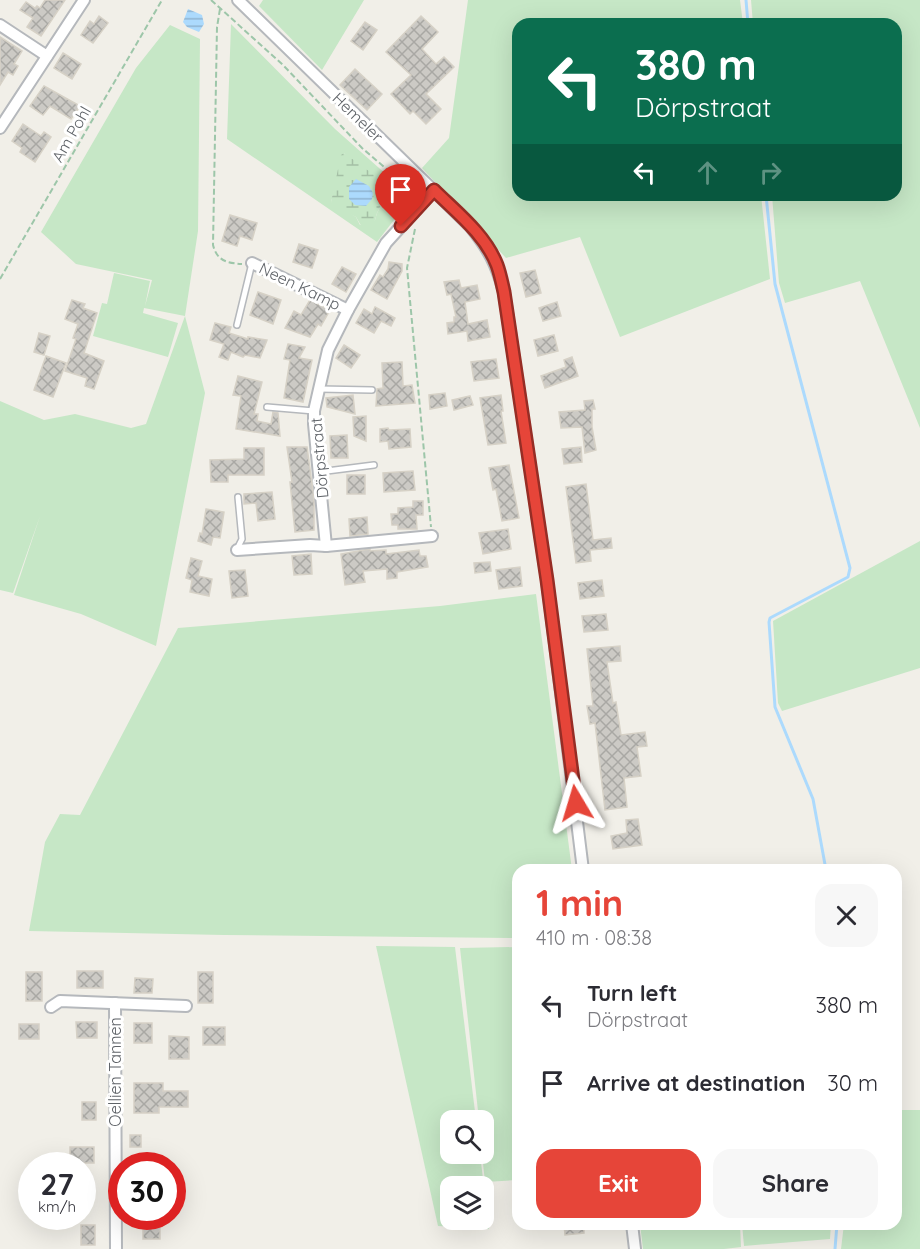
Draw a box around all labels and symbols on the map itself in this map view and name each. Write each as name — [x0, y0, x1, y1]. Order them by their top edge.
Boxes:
street label: Hemeler — [328, 88, 388, 146]
street label: Am Pohl — [47, 103, 95, 165]
pin — [375, 164, 426, 226]
street label: Neen Kamp — [256, 258, 344, 314]
street label: Dörpstraat — [306, 417, 332, 499]
position arrow — [544, 771, 608, 835]
street label: Oellien Tannen — [105, 1017, 125, 1127]
speed limit sign: 30 — [108, 1152, 186, 1230]

